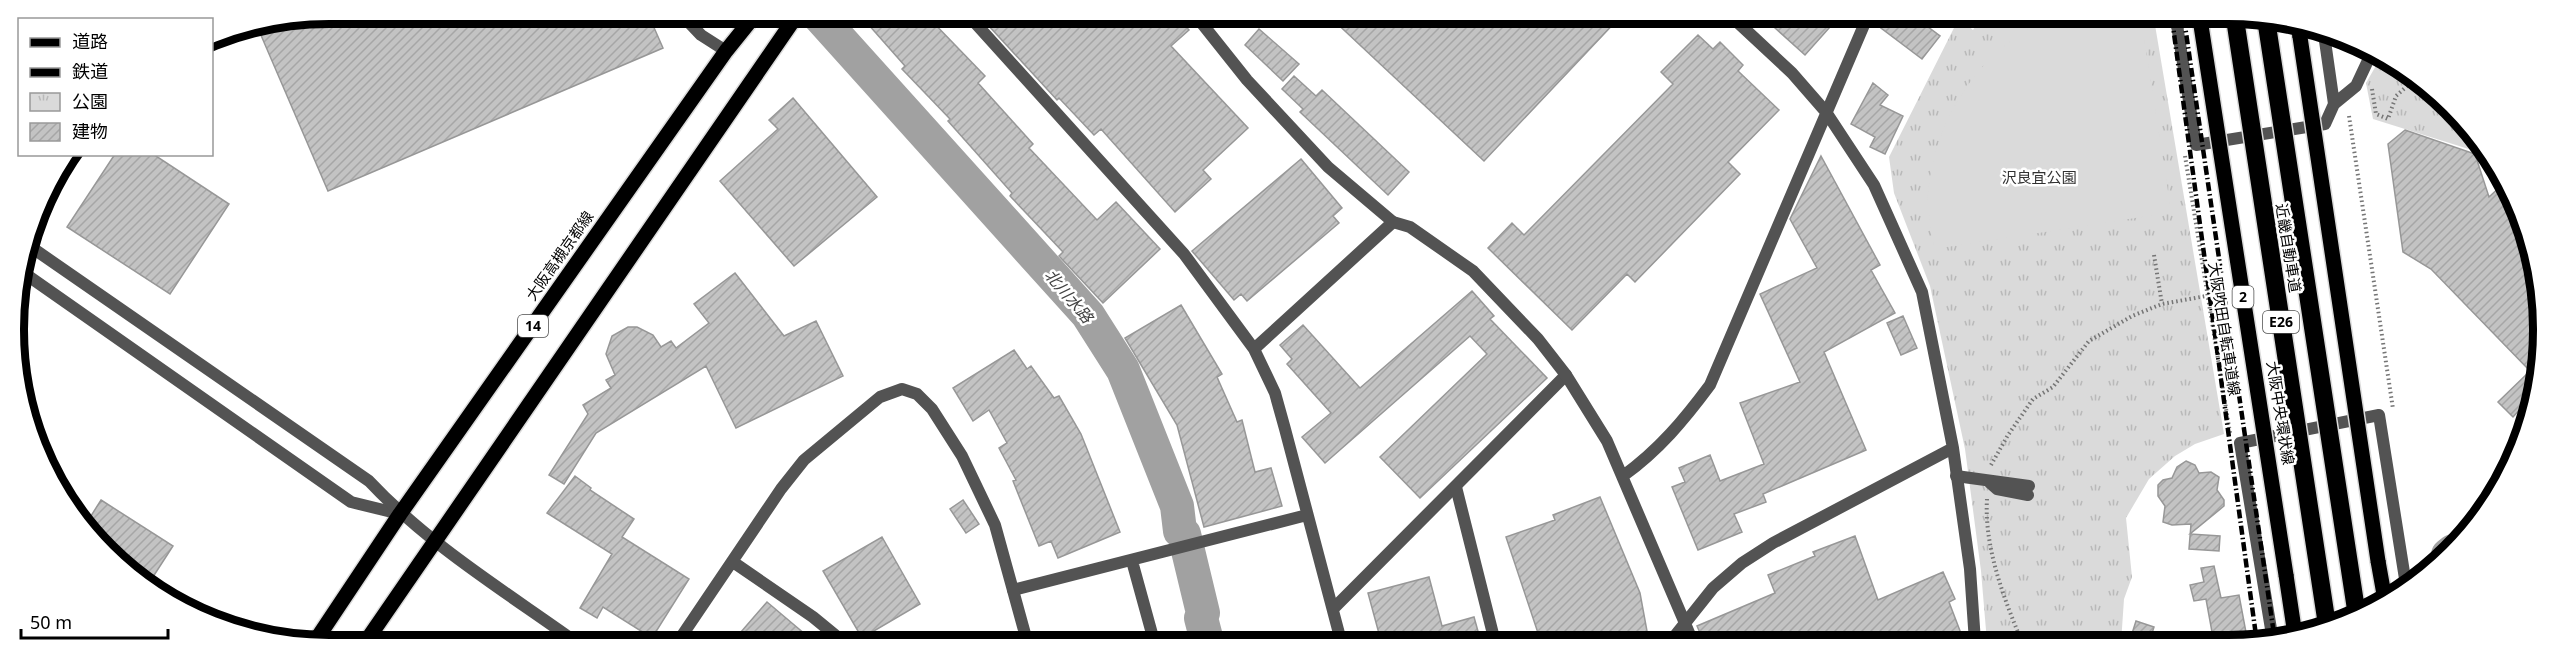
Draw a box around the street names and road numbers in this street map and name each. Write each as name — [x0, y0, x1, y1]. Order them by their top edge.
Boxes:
street label: 近畿自動車道 — [2272, 202, 2306, 294]
street label: 大阪高槻京都線 — [521, 207, 597, 304]
street label: 大阪吹田自転車道線 — [2205, 261, 2245, 397]
road number: 2 — [2232, 286, 2254, 308]
road number: E26 — [2263, 311, 2299, 333]
road number: 14 — [518, 315, 548, 337]
street label: 大阪中央環状線 — [2263, 359, 2299, 466]

